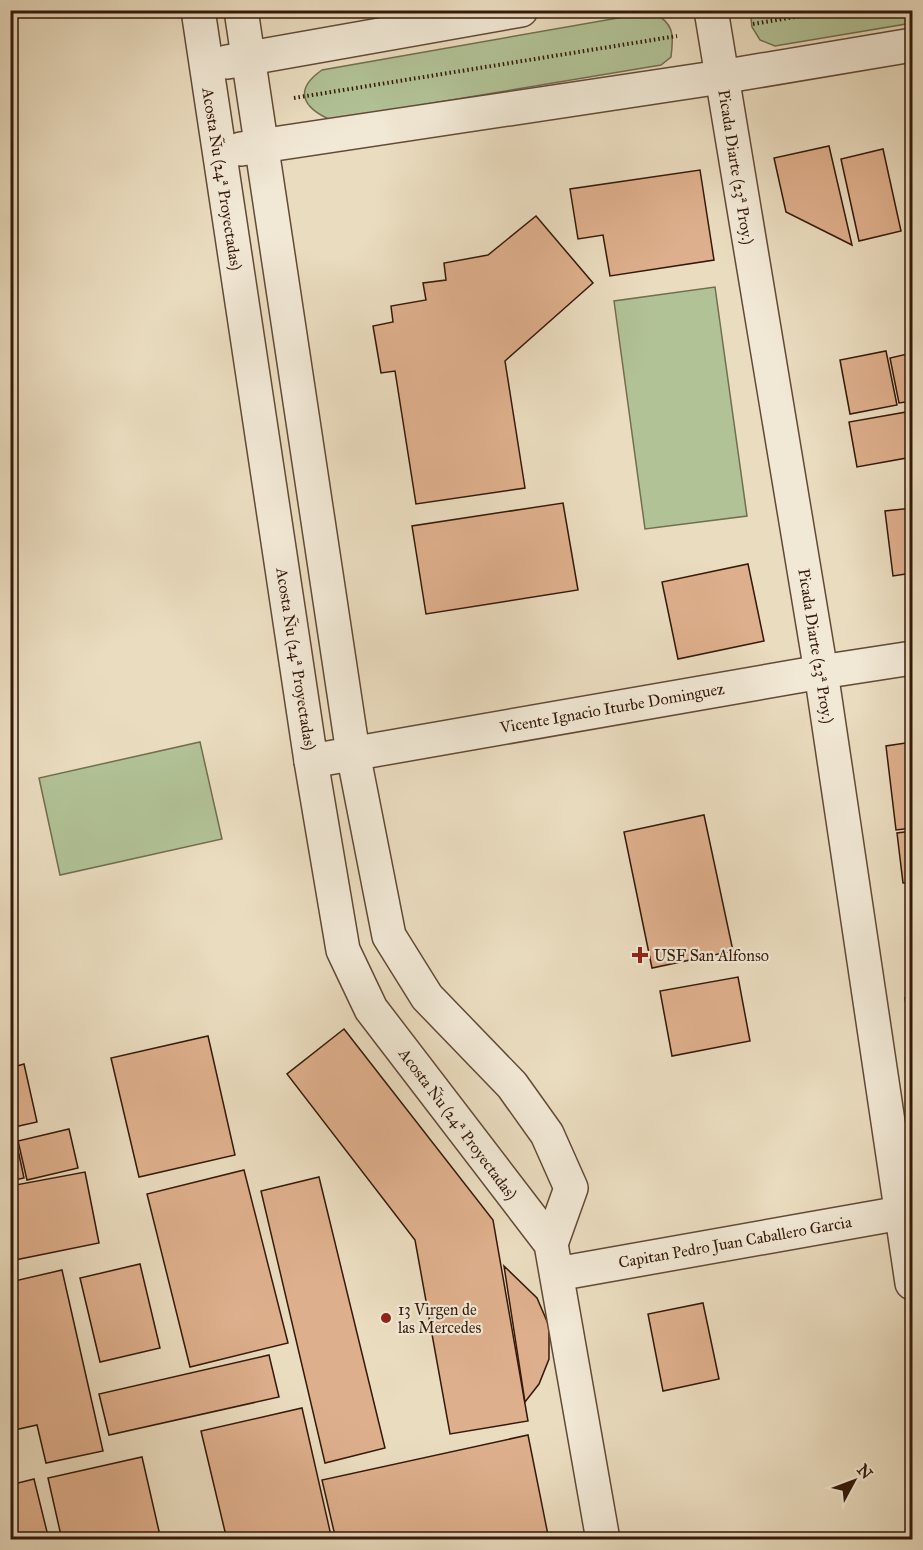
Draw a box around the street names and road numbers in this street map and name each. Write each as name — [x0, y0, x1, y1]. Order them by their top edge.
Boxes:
street label: Acosta Ñu (24ª Proyectadas) — [197, 85, 247, 272]
street label: Picada Diarte (23ª Proy.) — [713, 88, 758, 246]
street label: Acosta Ñu (24ª Proyectadas) — [271, 565, 321, 752]
street label: Picada Diarte (23ª Proy.) — [793, 567, 838, 725]
street label: Vicente Ignacio Iturbe Dominguez — [497, 679, 726, 738]
street label: Acosta Ñu (24ª Proyectadas) — [393, 1043, 522, 1204]
street label: Capitan Pedro Juan Caballero Garcia — [617, 1212, 853, 1273]

